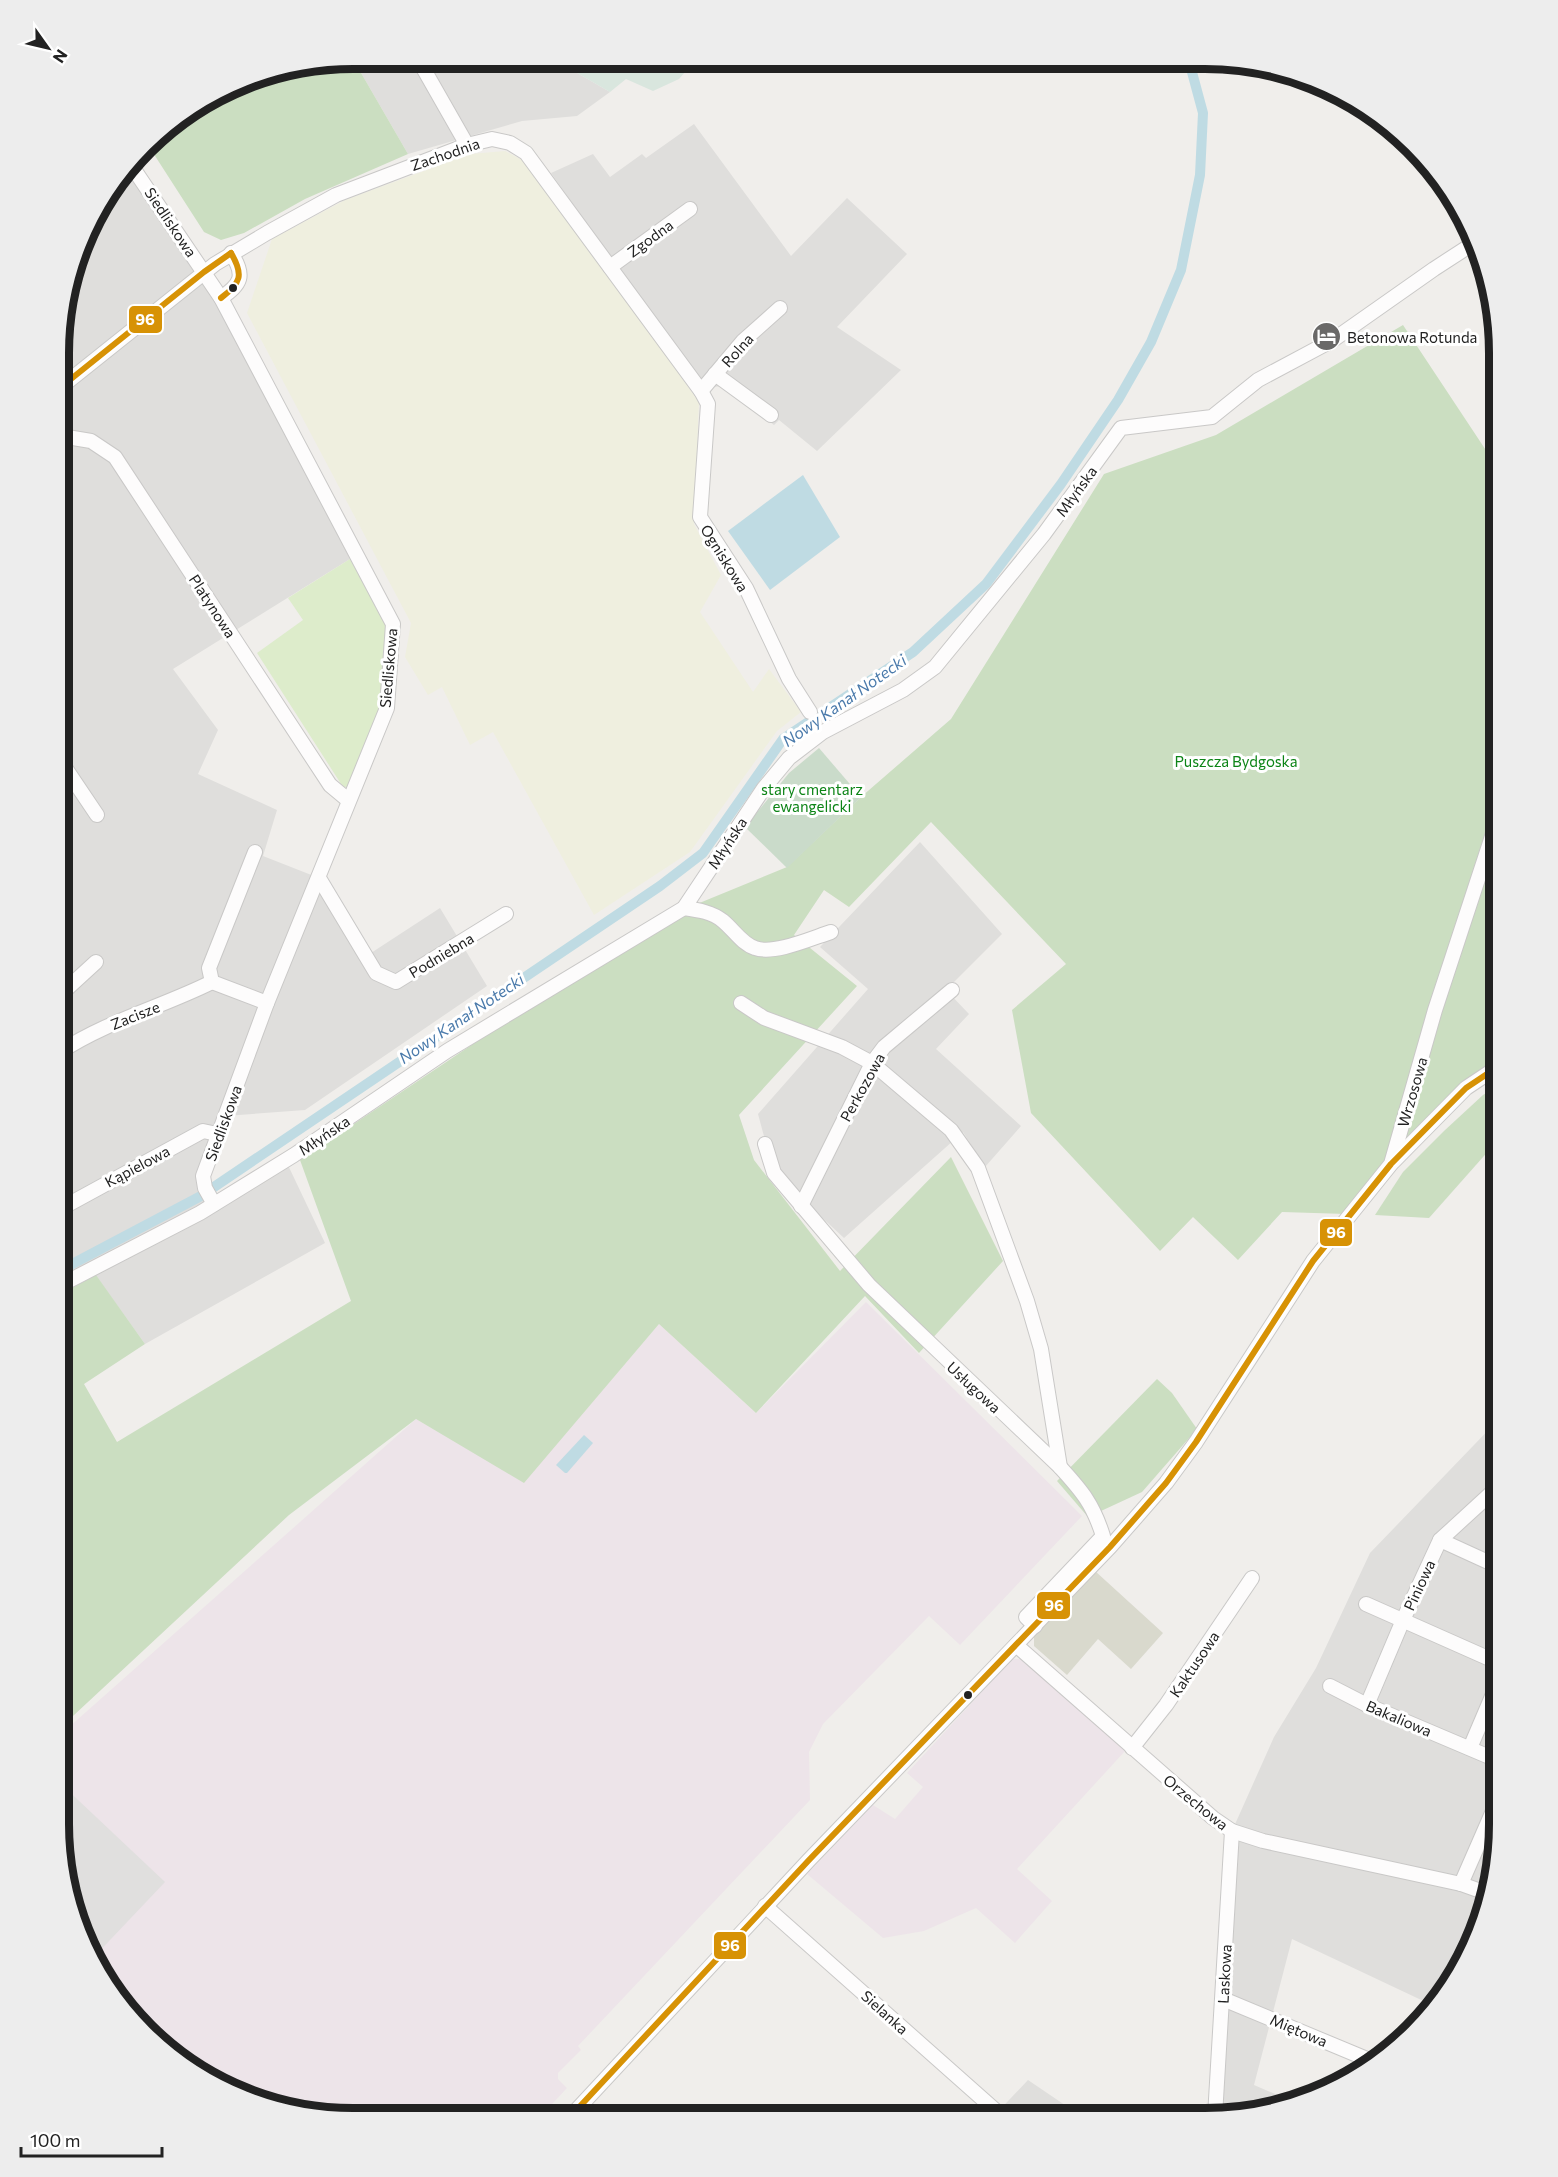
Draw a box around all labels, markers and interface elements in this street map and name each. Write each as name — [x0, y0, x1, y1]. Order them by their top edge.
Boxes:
north arrow — [18, 18, 78, 78]
text: N — [50, 46, 72, 67]
street label: Zachodnia — [408, 134, 482, 174]
street label: Siedliskowa — [141, 184, 201, 260]
street label: Zgodna — [624, 215, 676, 261]
unlabelled marker — [227, 282, 239, 294]
line badge: 96 — [128, 305, 163, 334]
text: 96 — [135, 309, 155, 328]
hotel icon: Betonowa Rotunda — [1310, 321, 1342, 353]
place label: Betonowa Rotunda — [1347, 328, 1477, 346]
street label: Rolna — [717, 330, 757, 370]
street label: Młyńska — [1052, 462, 1100, 520]
street label: Ogniskowa — [697, 521, 753, 595]
street label: Platynowa — [186, 571, 240, 641]
street label: Siedliskowa — [376, 627, 400, 709]
water label: Nowy Kanał Notecki — [778, 650, 910, 750]
park label: Puszcza Bydgoska — [1174, 752, 1298, 770]
park label: stary cmentarz ewangelicki — [761, 780, 863, 815]
street label: Młyńska — [704, 814, 750, 872]
street label: Podniebna — [405, 929, 477, 981]
water label: Nowy Kanał Notecki — [395, 969, 528, 1067]
street label: Zacisze — [108, 997, 162, 1033]
street label: Perkozowa — [836, 1050, 888, 1124]
street label: Wrzosowa — [1393, 1055, 1431, 1129]
street label: Siedliskowa — [201, 1082, 245, 1164]
street label: Młyńska — [295, 1111, 353, 1159]
street label: Kąpielowa — [102, 1141, 172, 1191]
line badge: 96 — [1319, 1218, 1353, 1247]
text: 96 — [1326, 1222, 1346, 1241]
street label: Usługowa — [943, 1358, 1005, 1416]
street label: Piniowa — [1399, 1557, 1439, 1613]
line badge: 96 — [1036, 1591, 1071, 1620]
text: 96 — [1044, 1595, 1064, 1614]
street label: Kaktusowa — [1165, 1628, 1223, 1700]
unlabelled marker — [962, 1689, 974, 1701]
street label: Bakaliowa — [1363, 1696, 1435, 1740]
street label: Orzechowa — [1160, 1770, 1232, 1834]
line badge: 96 — [713, 1931, 747, 1960]
text: 96 — [720, 1935, 740, 1954]
street label: Laskowa — [1213, 1944, 1235, 2004]
street label: Sielanka — [858, 1986, 912, 2038]
street label: Miętowa — [1268, 2010, 1330, 2050]
scale bar — [21, 2120, 162, 2158]
text: 100 m — [30, 2129, 80, 2151]

